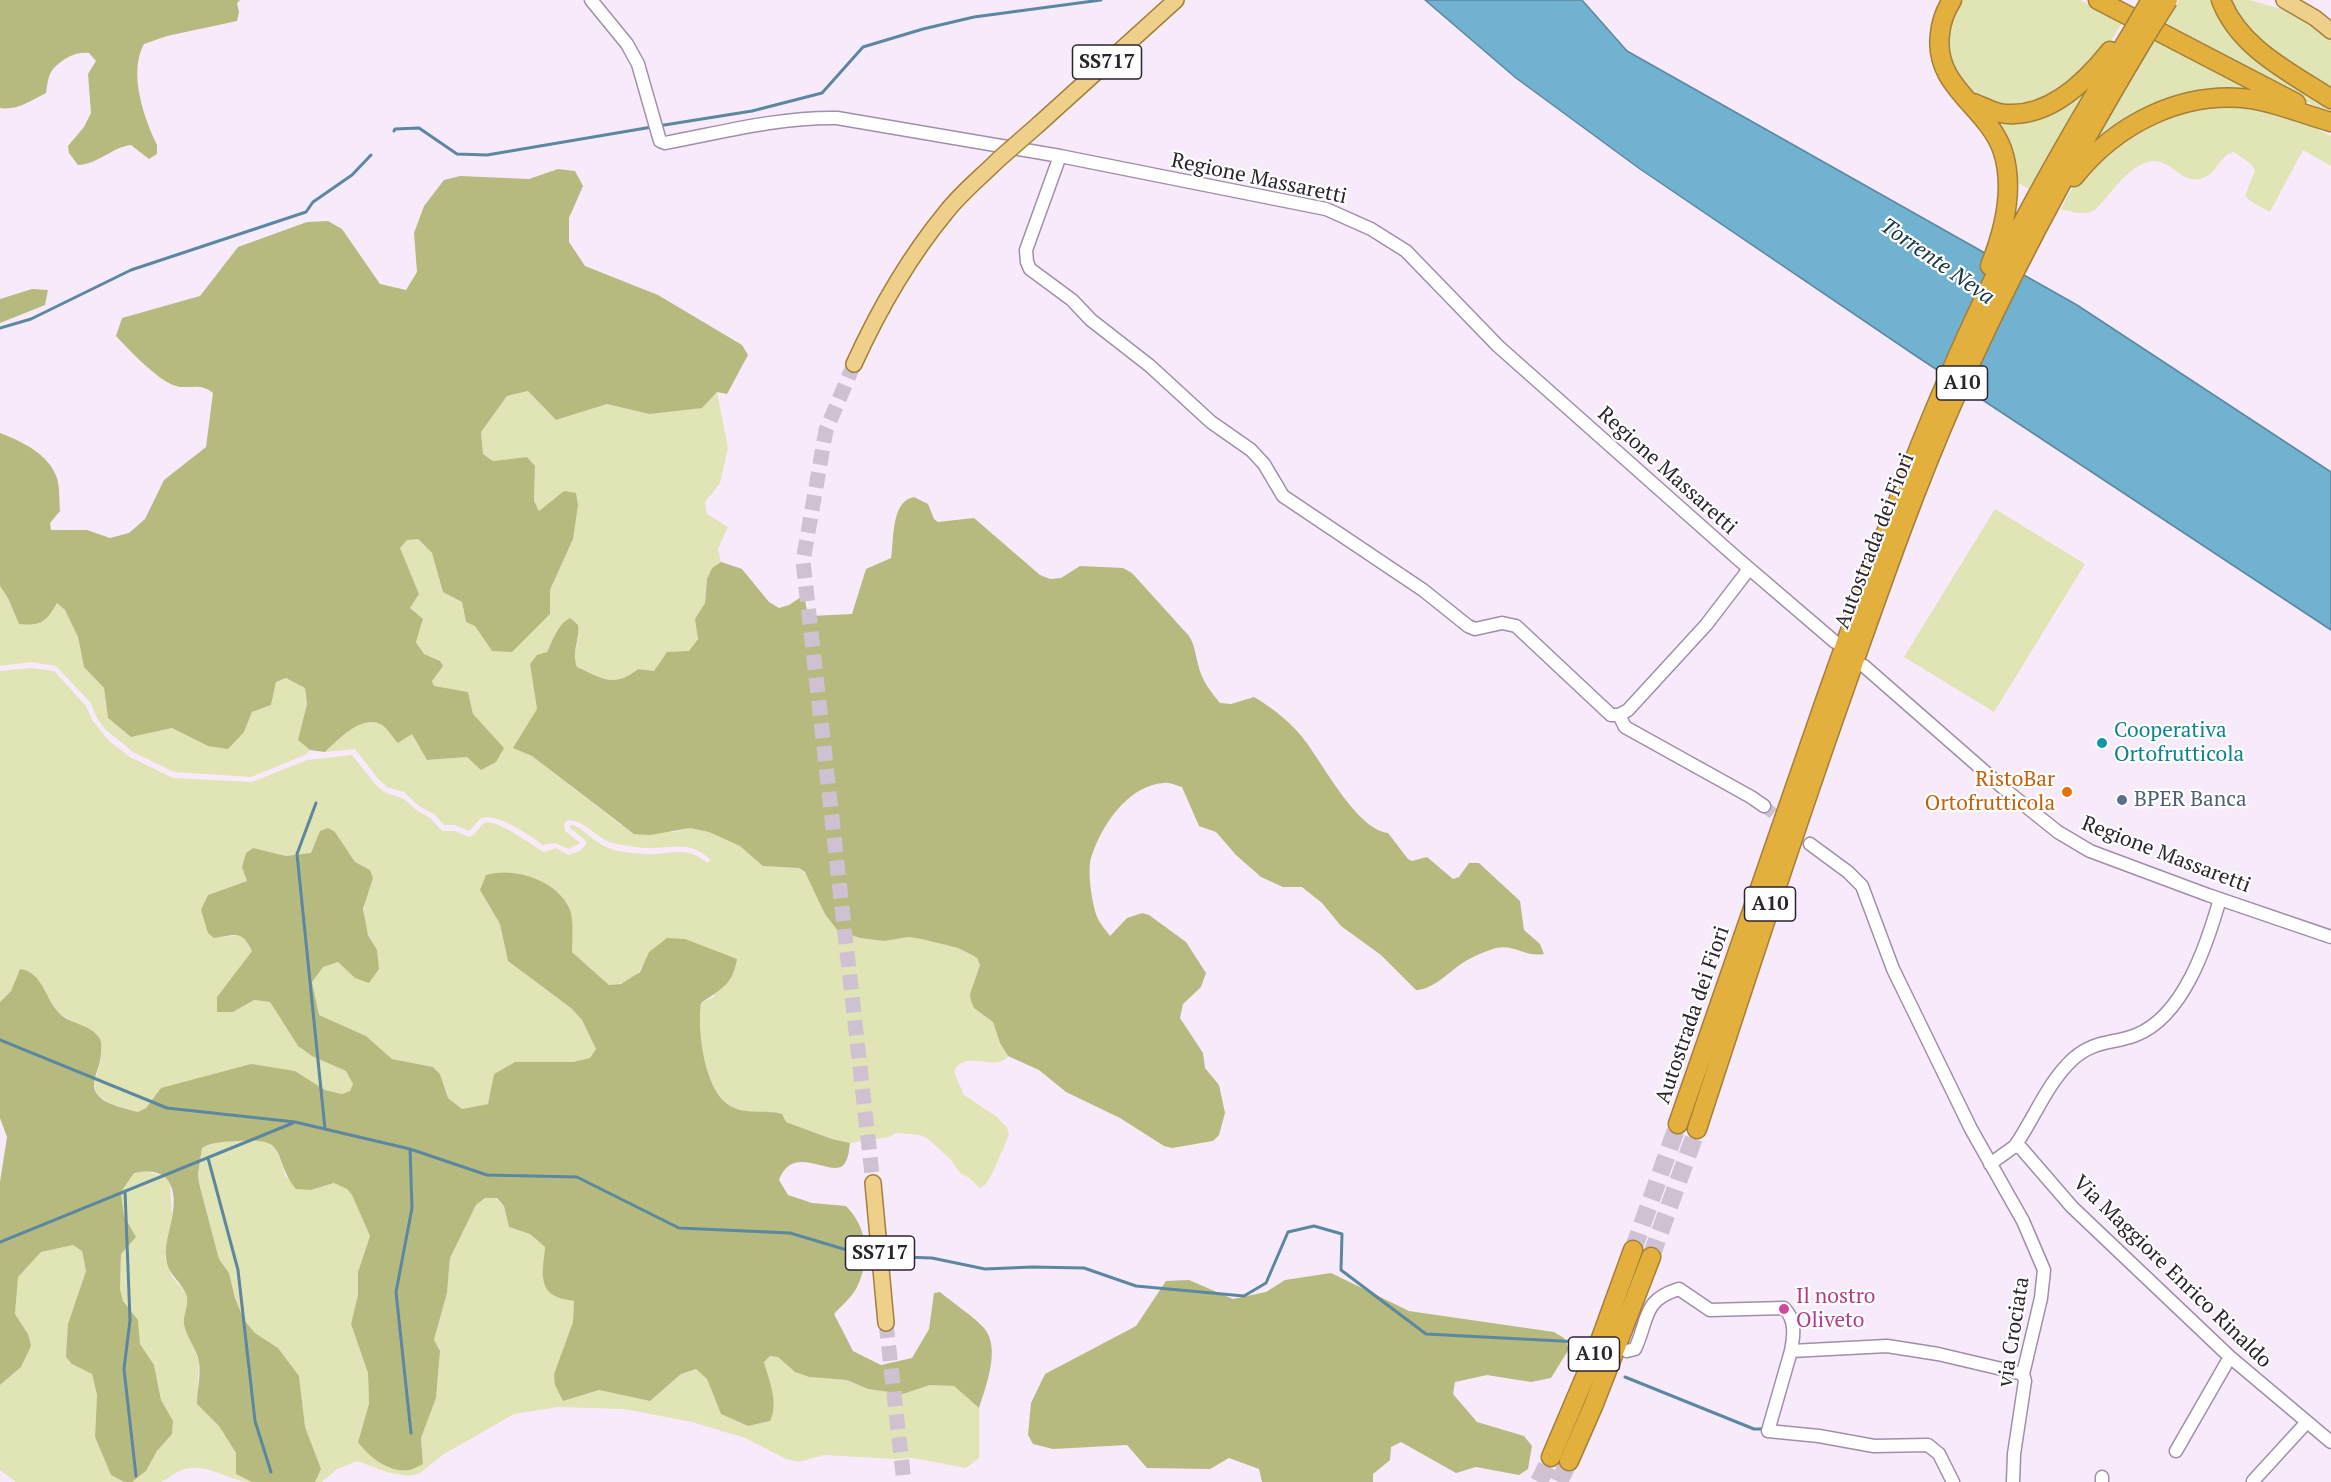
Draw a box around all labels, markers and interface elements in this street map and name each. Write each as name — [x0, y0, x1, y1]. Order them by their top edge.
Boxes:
road number: SS717 — [1072, 45, 1142, 79]
street label: Regione Massaretti — [1169, 148, 1349, 210]
water label: Torrente Neva — [1875, 213, 1999, 311]
road number: A10 — [1936, 366, 1988, 400]
street label: Regione Massaretti — [1592, 402, 1742, 540]
street label: Autostrada dei Fiori — [1830, 450, 1920, 632]
place label: Cooperativa Ortofrutticola — [2114, 718, 2244, 768]
marker: Cooperativa Ortofrutticola — [2095, 736, 2109, 750]
place label: RistoBar Ortofrutticola — [1925, 767, 2055, 817]
marker: RistoBar Ortofrutticola — [2060, 785, 2074, 799]
place label: BPER Banca — [2134, 787, 2247, 813]
marker: BPER Banca — [2115, 793, 2129, 807]
street label: Regione Massaretti — [2078, 811, 2254, 899]
road number: A10 — [1744, 887, 1796, 921]
street label: Autostrada dei Fiori — [1651, 923, 1735, 1107]
street label: Via Maggiore Enrico Rinaldo — [2067, 1170, 2277, 1374]
road number: SS717 — [846, 1236, 914, 1270]
street label: via Crociata — [1993, 1275, 2035, 1389]
place label: Il nostro Oliveto — [1796, 1284, 1875, 1334]
marker: Il nostro Oliveto — [1777, 1302, 1791, 1316]
road number: A10 — [1568, 1337, 1620, 1371]

